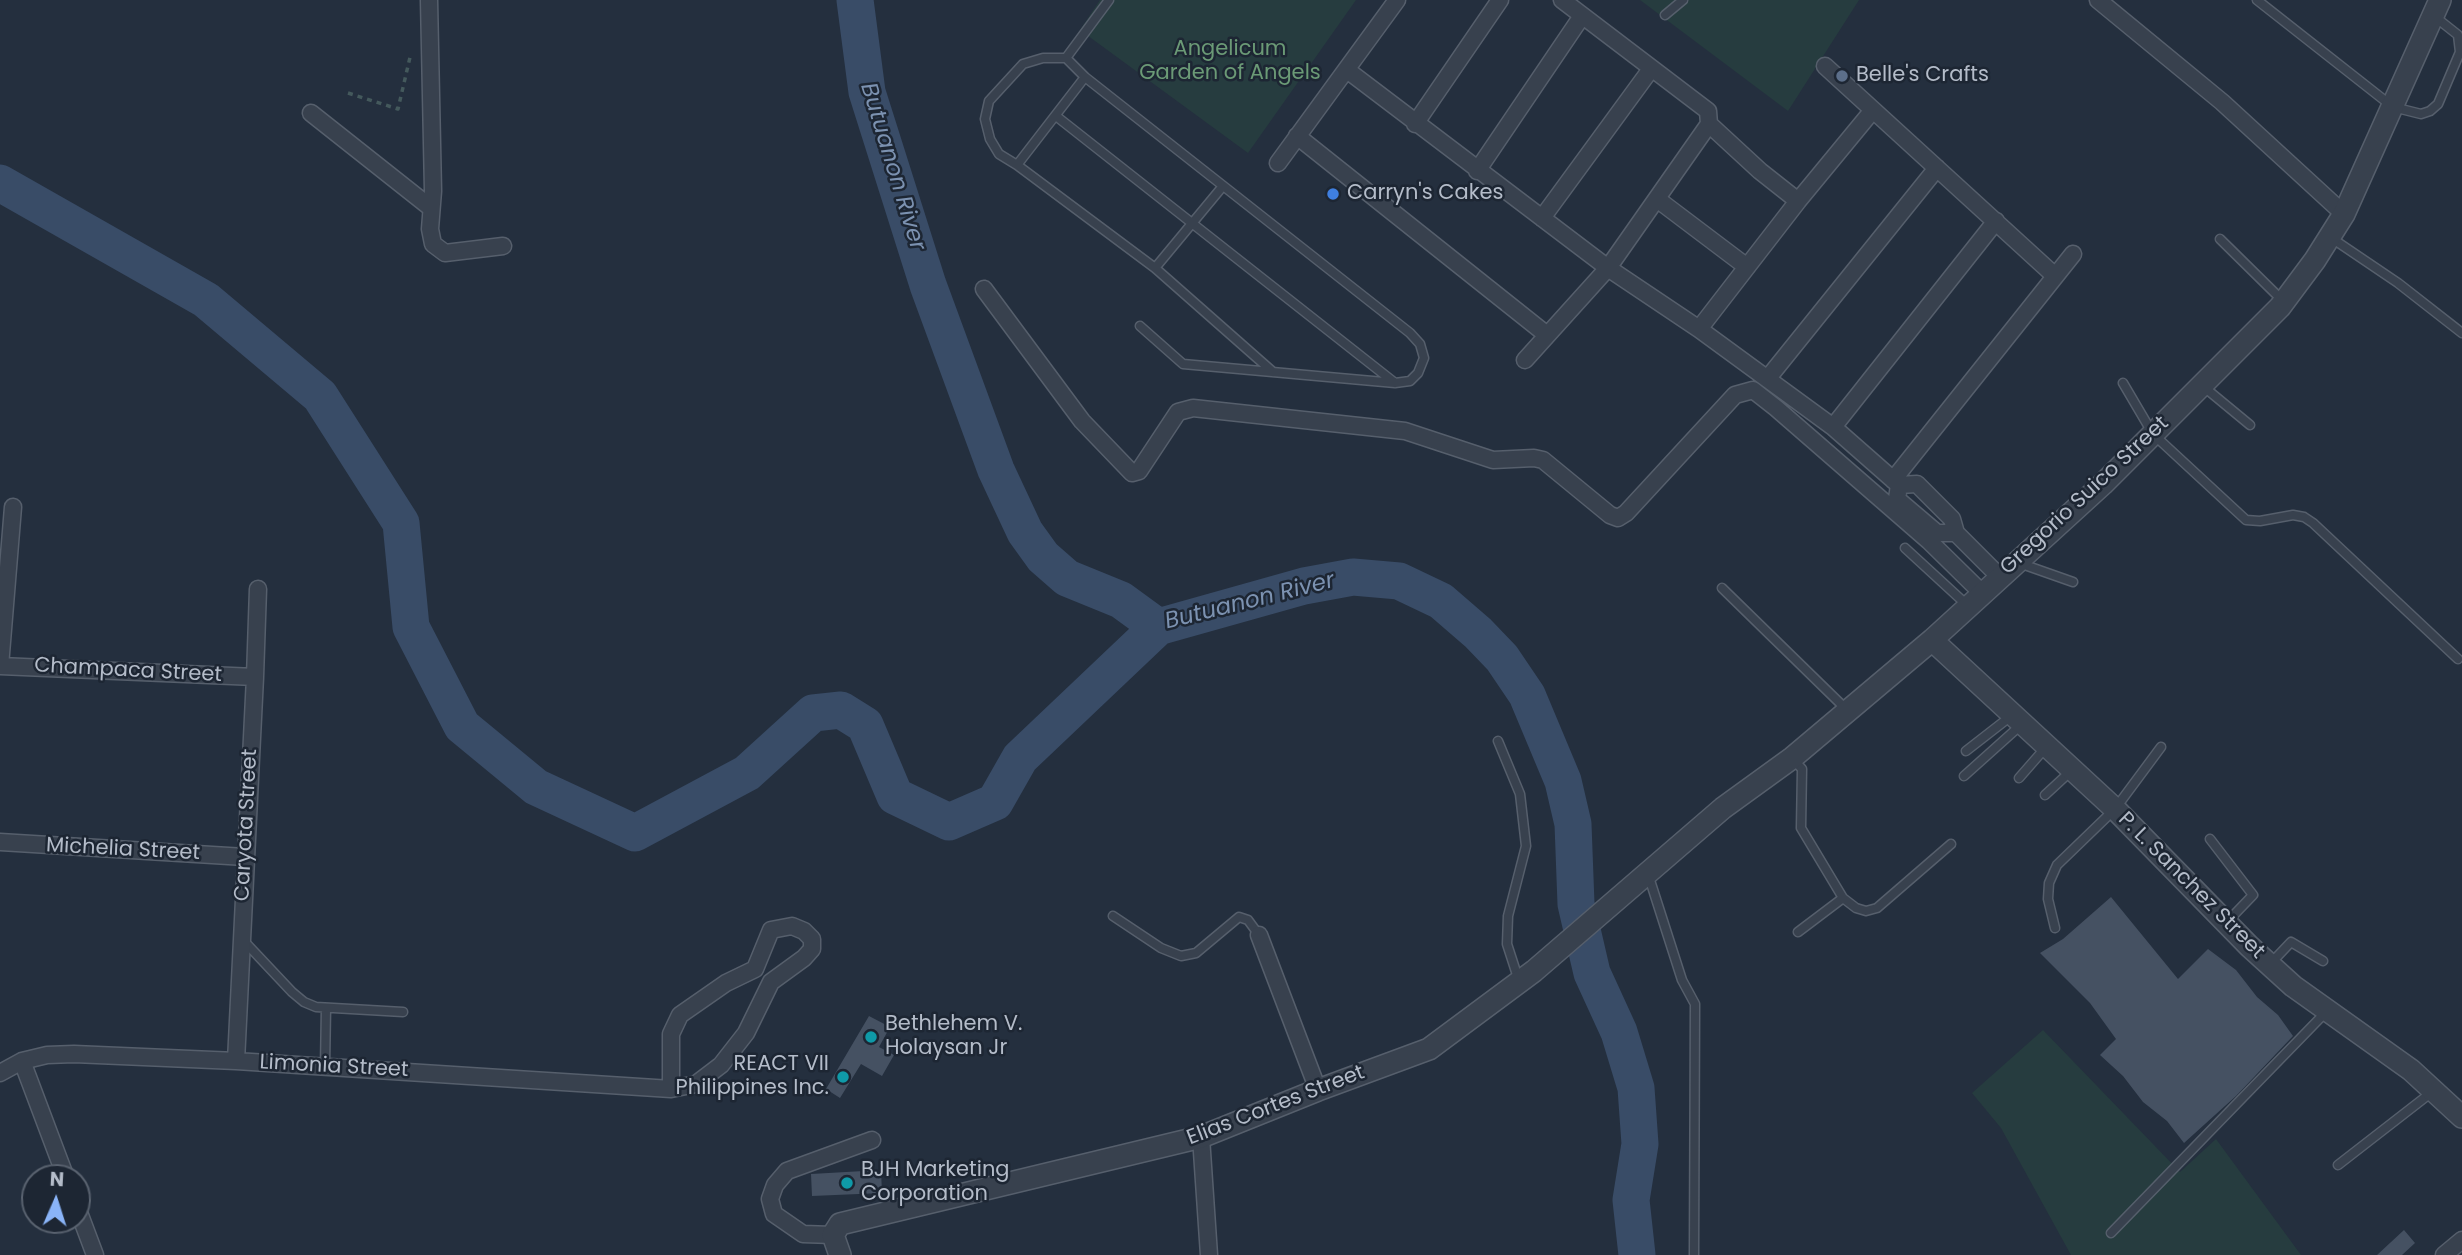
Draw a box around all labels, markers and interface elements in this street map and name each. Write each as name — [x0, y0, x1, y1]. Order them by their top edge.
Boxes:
park label: Angelicum Garden of Angels — [1139, 37, 1321, 87]
place label: Belle's Crafts — [1856, 63, 1989, 89]
marker: Belle's Crafts — [1834, 68, 1850, 84]
water label: Butuanon River — [853, 80, 931, 254]
place label: Carryn's Cakes — [1347, 181, 1503, 207]
marker: Carryn's Cakes — [1325, 186, 1341, 202]
street label: Gregorio Suico Street — [1996, 411, 2174, 581]
water label: Butuanon River — [1162, 568, 1338, 636]
street label: Champaca Street — [34, 654, 222, 688]
street label: Caryota Street — [230, 748, 264, 902]
street label: P. L. Sanchez Street — [2112, 807, 2270, 965]
street label: Michelia Street — [45, 833, 201, 867]
place label: Bethlehem V. Holaysan Jr — [885, 1012, 1022, 1062]
marker: Bethlehem V. Holaysan Jr — [863, 1029, 879, 1045]
street label: Limonia Street — [259, 1051, 409, 1083]
place label: REACT VII Philippines Inc. — [676, 1052, 829, 1102]
street label: Elias Cortes Street — [1184, 1061, 1368, 1151]
marker: REACT VII Philippines Inc. — [835, 1069, 851, 1085]
place label: BJH Marketing Corporation — [861, 1158, 1010, 1208]
north arrow — [21, 1164, 91, 1234]
text: N — [49, 1166, 65, 1193]
marker: BJH Marketing Corporation — [839, 1175, 855, 1191]

